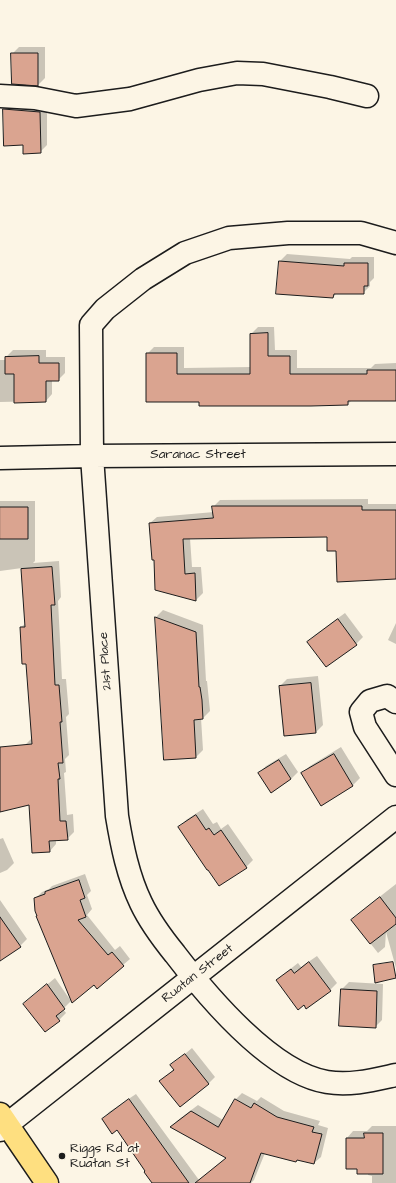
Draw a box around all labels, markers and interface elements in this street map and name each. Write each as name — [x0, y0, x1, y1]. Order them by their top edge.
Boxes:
street label: Saranac Street — [150, 447, 246, 463]
street label: 21st Place — [96, 631, 116, 691]
street label: Ruatan Street — [159, 941, 237, 1007]
place label: Riggs Rd at Ruatan St — [70, 1141, 139, 1172]
marker: Riggs Rd at Ruatan St — [57, 1151, 67, 1161]

